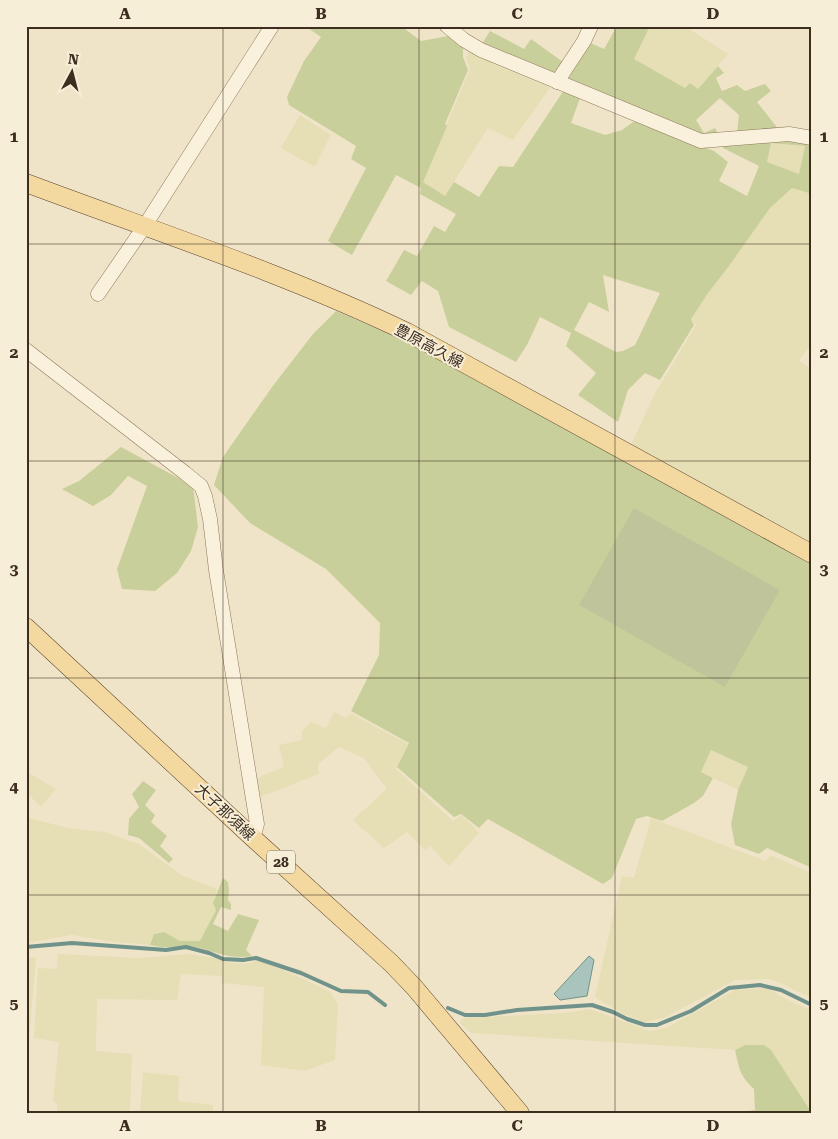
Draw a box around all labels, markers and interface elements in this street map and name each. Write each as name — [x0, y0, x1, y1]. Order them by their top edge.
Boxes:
text: A — [119, 4, 131, 23]
text: B — [315, 4, 327, 23]
text: C — [511, 4, 523, 23]
text: D — [707, 4, 720, 23]
north arrow — [48, 48, 98, 98]
text: N — [67, 50, 80, 68]
text: 1 — [10, 127, 19, 146]
text: 1 — [820, 127, 829, 146]
street label: 豊原高久線 — [392, 320, 466, 372]
text: 2 — [10, 343, 19, 362]
text: 2 — [820, 343, 829, 362]
text: 3 — [10, 560, 19, 579]
text: 3 — [820, 560, 829, 579]
text: 4 — [10, 777, 19, 796]
text: 4 — [820, 777, 829, 796]
street label: 大子那須線 — [191, 780, 259, 844]
road number: 28 — [267, 850, 295, 874]
text: 5 — [10, 994, 19, 1013]
text: 5 — [820, 994, 829, 1013]
text: A — [119, 1116, 131, 1135]
text: B — [315, 1116, 327, 1135]
text: C — [511, 1116, 523, 1135]
text: D — [707, 1116, 720, 1135]

